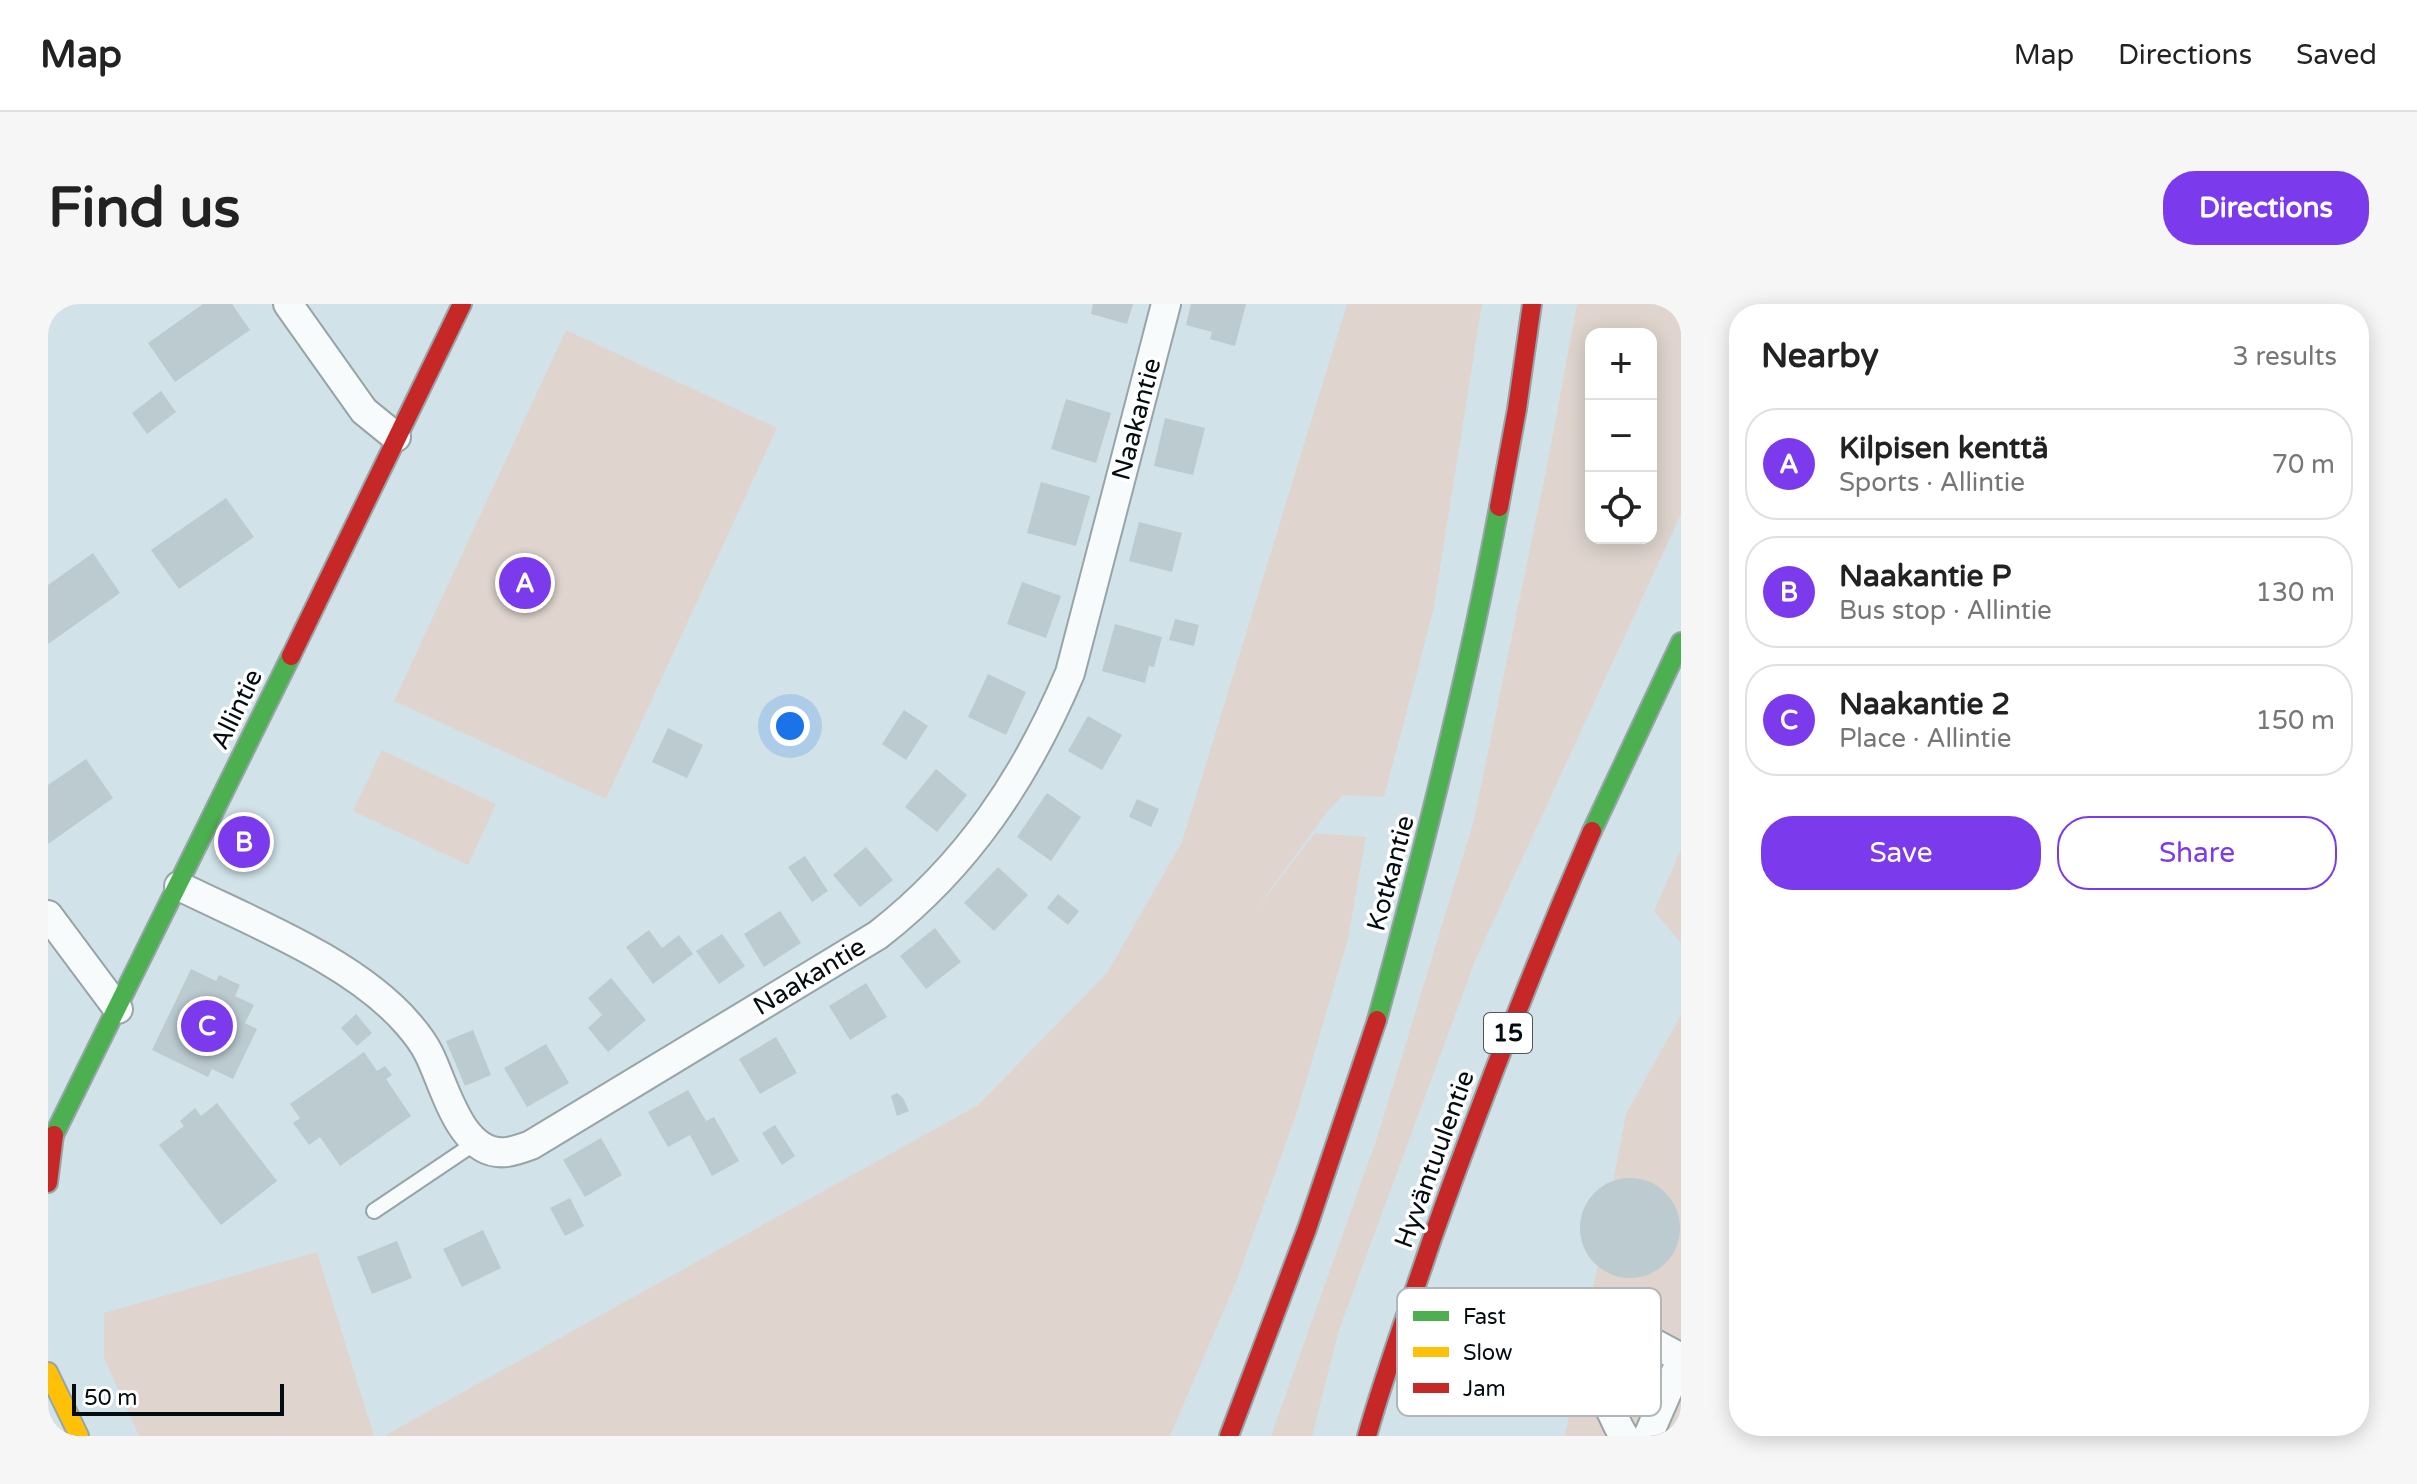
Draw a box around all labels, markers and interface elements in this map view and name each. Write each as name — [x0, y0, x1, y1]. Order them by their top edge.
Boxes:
text: Map — [40, 32, 122, 78]
text: Map — [2014, 38, 2074, 72]
text: Directions — [2118, 38, 2252, 72]
text: Saved — [2296, 38, 2377, 72]
button: Directions — [2163, 171, 2369, 245]
text: Find us — [48, 175, 240, 242]
map controls — [1585, 328, 1657, 544]
button: + — [1585, 328, 1657, 400]
text: Nearby — [1761, 336, 1879, 377]
text: 3 results — [2232, 341, 2337, 372]
street label: Naakantie — [1105, 355, 1168, 484]
button: − — [1585, 400, 1657, 472]
text: Kilpisen kenttä — [1839, 430, 2049, 467]
text: A — [1779, 449, 1799, 480]
text: 70 m — [2272, 449, 2335, 480]
text: Sports · Allintie — [1839, 467, 2025, 498]
button: locate — [1585, 472, 1657, 544]
pin: A — [499, 553, 551, 613]
text: Naakantie P — [1839, 558, 2012, 595]
text: B — [1780, 577, 1798, 608]
text: 130 m — [2255, 577, 2335, 608]
text: Bus stop · Allintie — [1839, 595, 2052, 626]
street label: Allintie — [204, 664, 269, 754]
text: Naakantie 2 — [1839, 686, 2010, 723]
text: C — [1780, 705, 1798, 736]
text: 150 m — [2255, 705, 2335, 736]
your location — [770, 706, 810, 746]
text: Place · Allintie — [1839, 723, 2011, 754]
pin: B — [218, 812, 270, 872]
street label: Kotkantie — [1360, 812, 1421, 934]
button: Save — [1761, 816, 2041, 890]
button: Share — [2057, 816, 2337, 890]
street label: Naakantie — [748, 931, 871, 1022]
pin: C — [181, 996, 233, 1056]
road number: 15 — [1484, 1013, 1532, 1053]
street label: Hyväntuulentie — [1388, 1066, 1481, 1252]
legend — [1397, 1288, 1661, 1416]
text: Fast — [1463, 1304, 1506, 1330]
text: Slow — [1463, 1340, 1513, 1366]
text: Jam — [1463, 1376, 1506, 1402]
scale bar — [72, 1380, 284, 1416]
text: 50 m — [84, 1385, 138, 1411]

